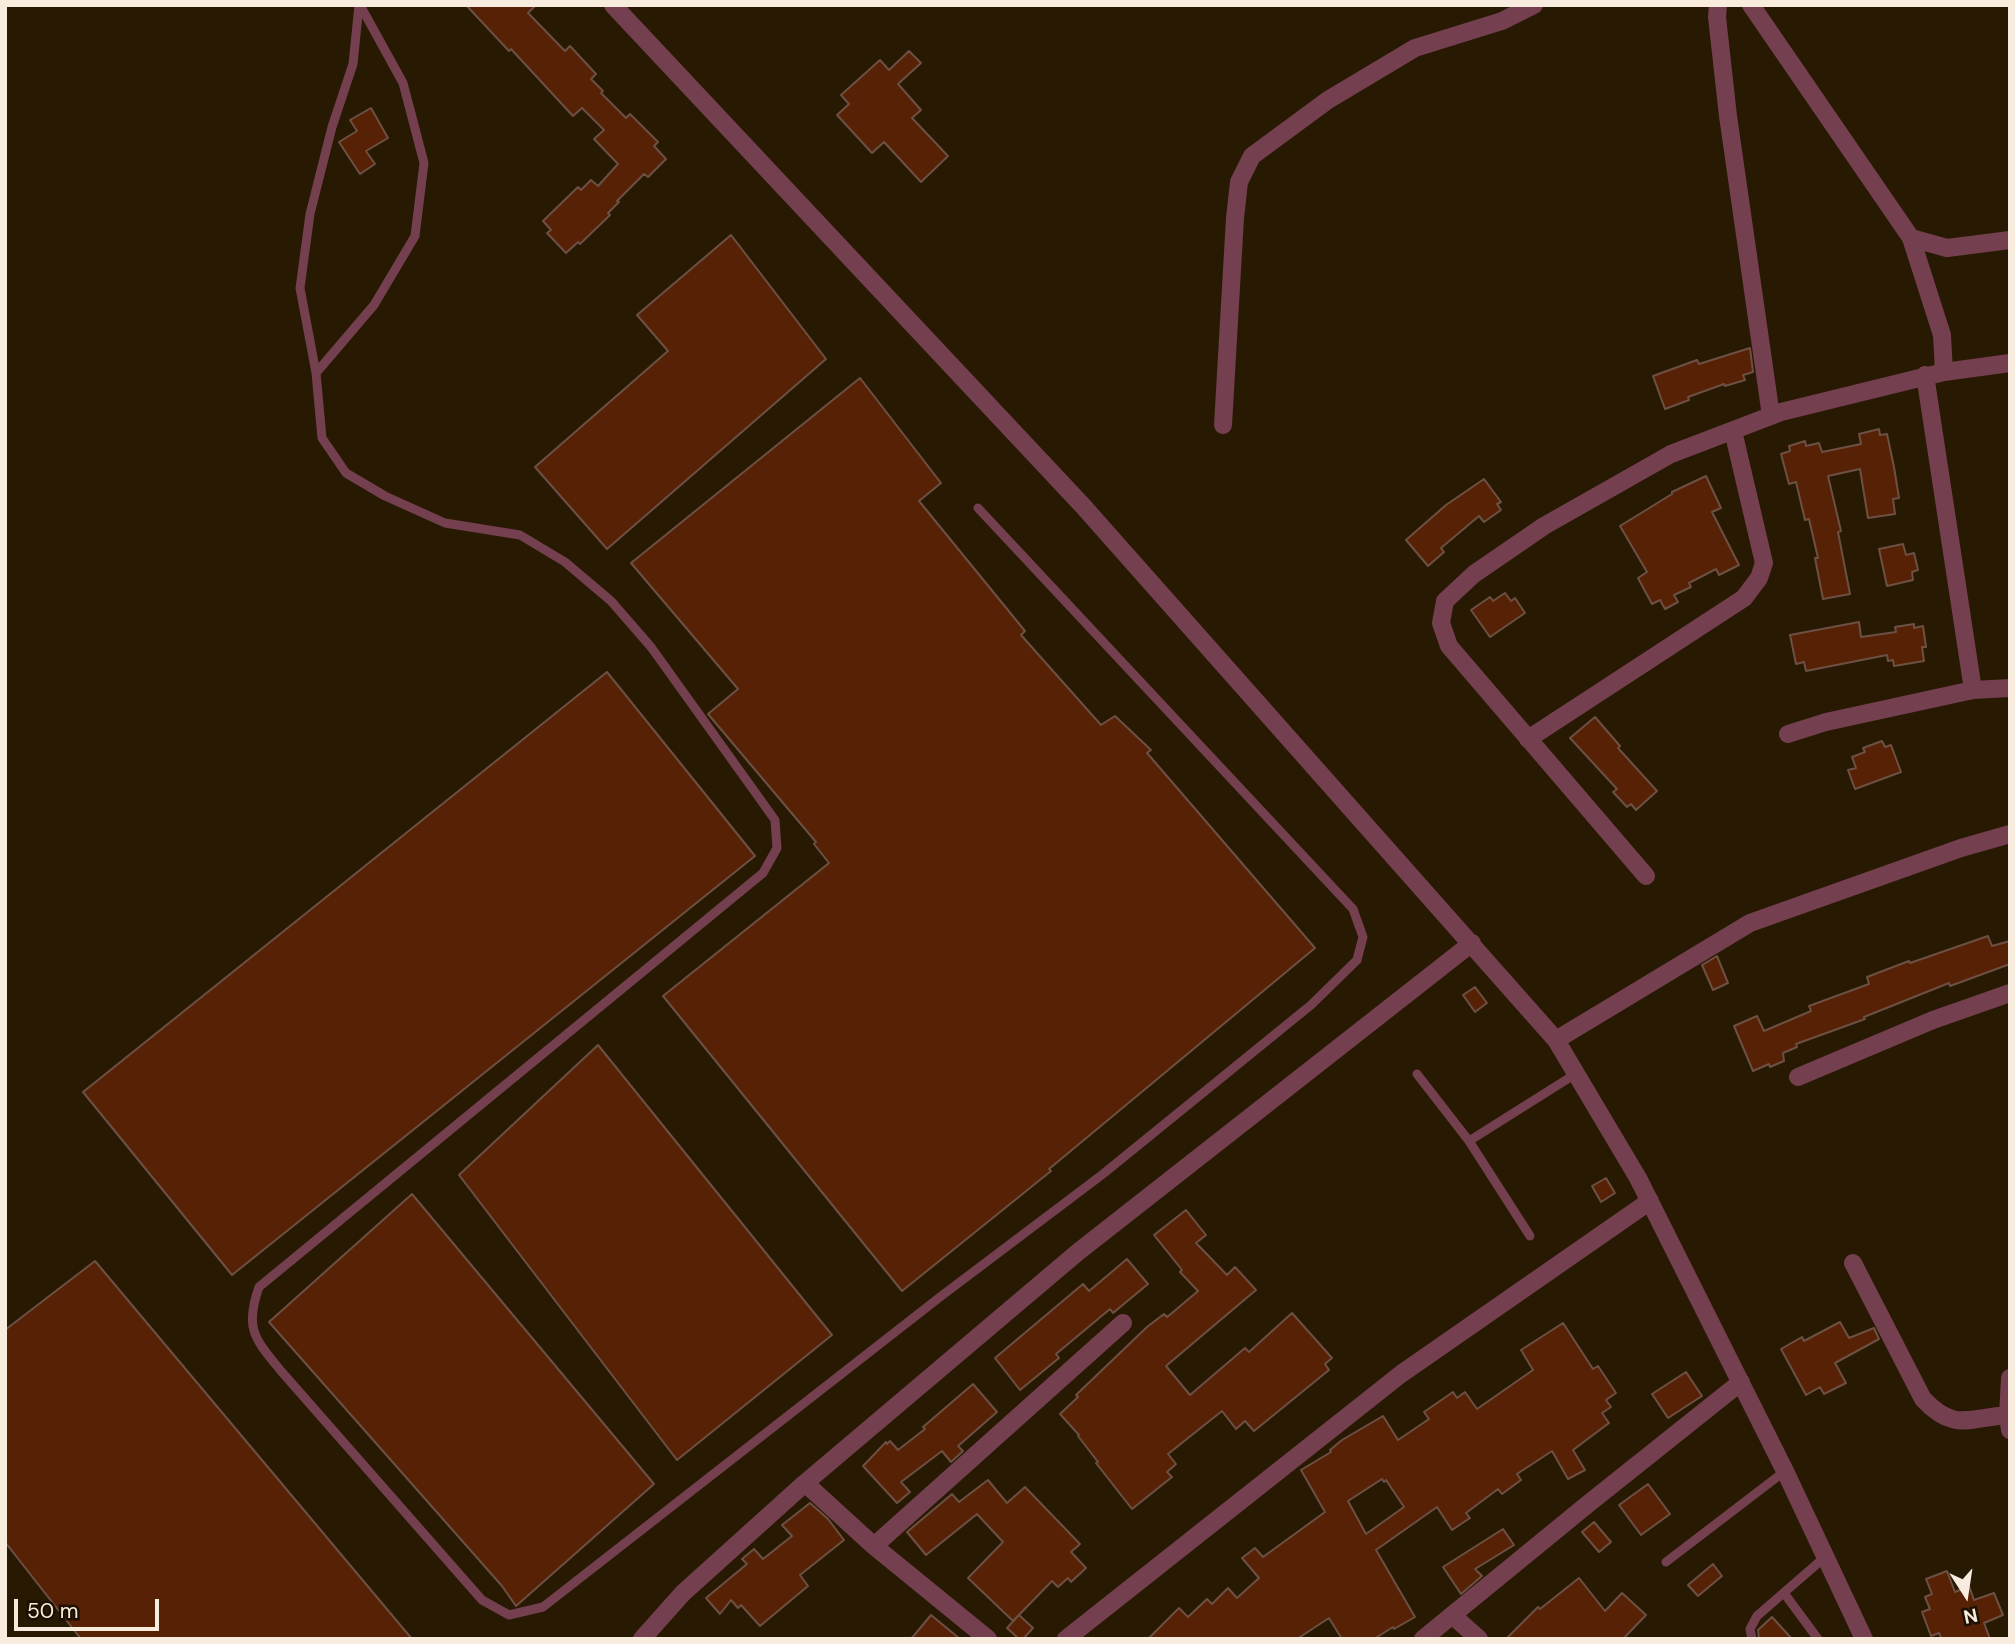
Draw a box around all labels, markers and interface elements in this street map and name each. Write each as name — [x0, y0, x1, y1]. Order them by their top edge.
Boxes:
north arrow — [1931, 1560, 2001, 1630]
scale bar — [18, 1584, 163, 1628]
text: 50 m — [27, 1597, 78, 1625]
text: N — [1961, 1602, 1980, 1630]

